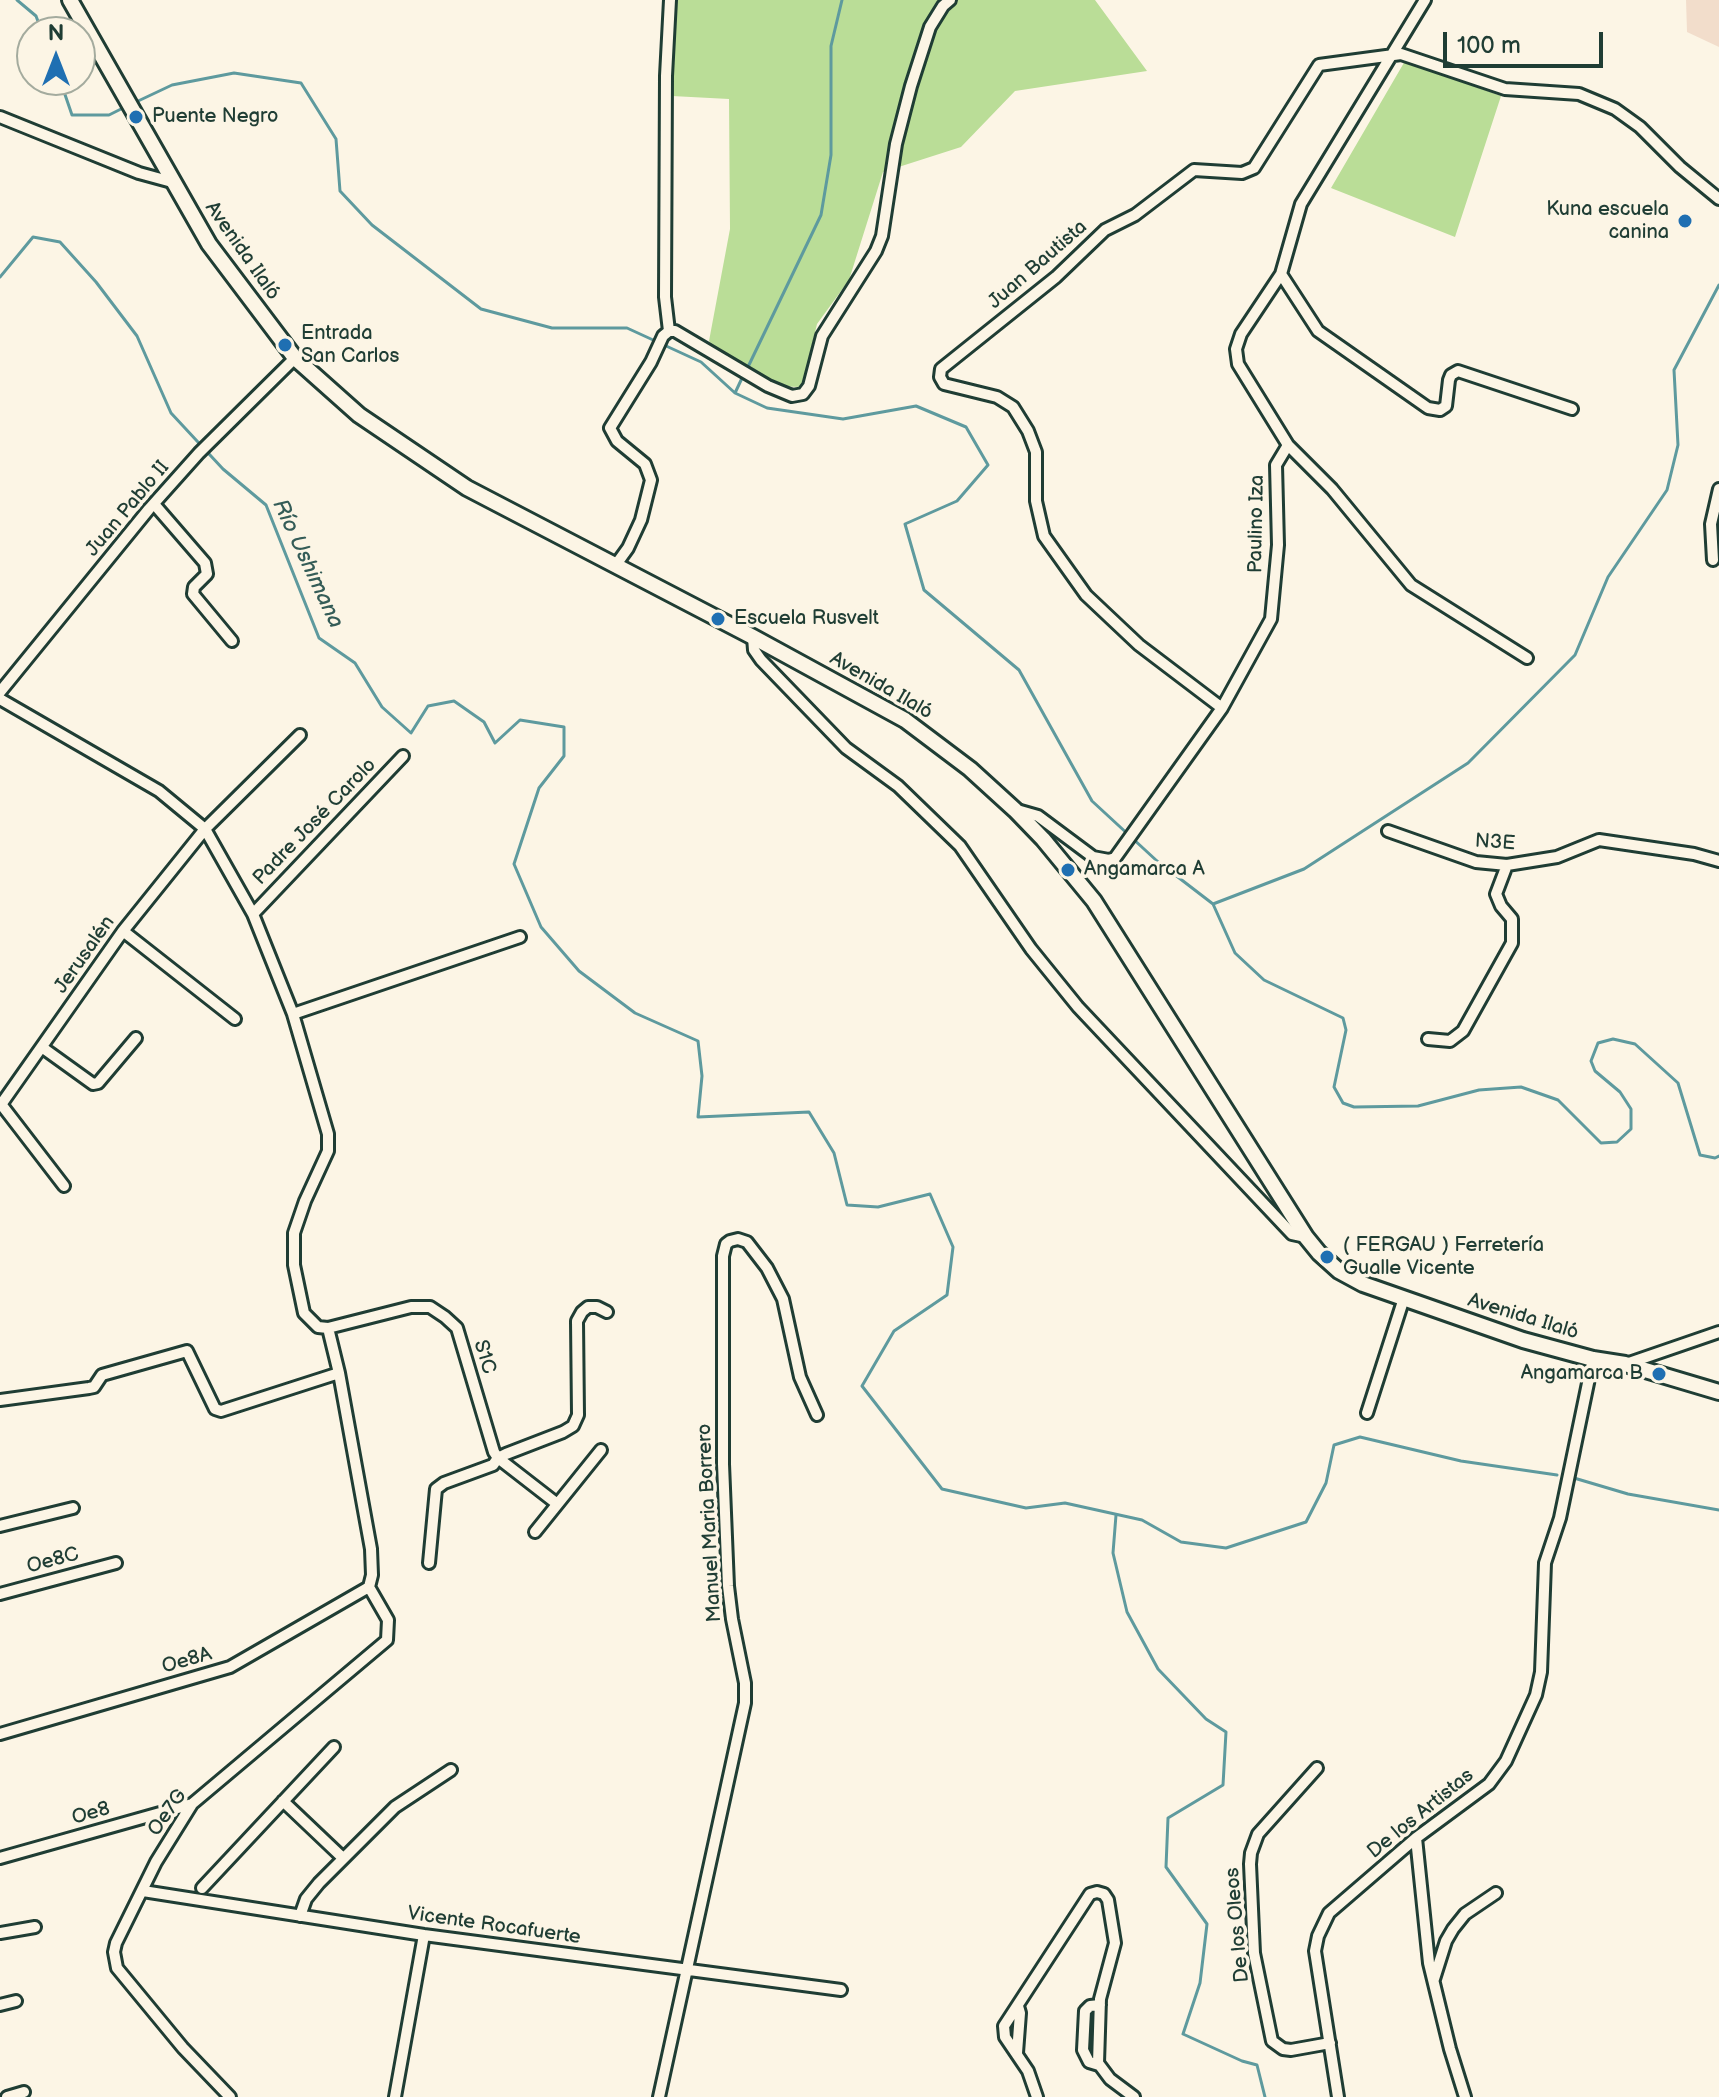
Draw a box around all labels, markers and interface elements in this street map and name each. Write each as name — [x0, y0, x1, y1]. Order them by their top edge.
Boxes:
north arrow — [16, 16, 96, 96]
scale bar — [1447, 16, 1607, 66]
text: N — [48, 20, 64, 47]
text: 100 m — [1457, 31, 1521, 60]
place label: Puente Negro — [152, 105, 278, 129]
marker: Puente Negro — [127, 108, 145, 126]
street label: Avenida Ilaló — [199, 197, 285, 305]
place label: Kuna escuela canina — [1546, 198, 1669, 245]
marker: Kuna escuela canina — [1676, 212, 1694, 230]
street label: Juan Bautista — [984, 216, 1092, 314]
place label: Entrada San Carlos — [301, 322, 399, 369]
marker: Entrada San Carlos — [276, 336, 294, 354]
street label: Juan Pablo II — [81, 456, 175, 562]
street label: Paulino Iza — [1244, 475, 1270, 573]
water label: Río Ushimana — [266, 495, 348, 633]
place label: Escuela Rusvelt — [734, 607, 879, 631]
marker: Escuela Rusvelt — [709, 610, 727, 628]
street label: Avenida Ilaló — [825, 647, 937, 725]
street label: Padre José Carolo — [248, 754, 382, 890]
street label: N3E — [1474, 830, 1516, 856]
place label: Angamarca A — [1084, 858, 1205, 882]
marker: Angamarca A — [1059, 861, 1077, 879]
street label: Jerusalén — [50, 912, 120, 998]
place label: ( FERGAU ) Ferretería Gualle Vicente — [1343, 1234, 1544, 1281]
marker: ( FERGAU ) Ferretería Gualle Vicente — [1318, 1248, 1336, 1266]
street label: Avenida Ilaló — [1465, 1289, 1581, 1345]
street label: S1C — [468, 1337, 500, 1377]
place label: Angamarca B — [1521, 1362, 1643, 1386]
marker: Angamarca B — [1650, 1365, 1668, 1383]
street label: Manuel Maria Borrero — [693, 1423, 727, 1623]
street label: Oe8C — [24, 1543, 82, 1579]
street label: Oe8A — [159, 1642, 215, 1680]
street label: De los Artistas — [1363, 1764, 1479, 1864]
street label: Oe7G — [143, 1785, 193, 1841]
street label: Oe8 — [69, 1797, 113, 1831]
street label: De los Oleos — [1221, 1867, 1255, 1983]
street label: Vicente Rocafuerte — [406, 1902, 582, 1950]

